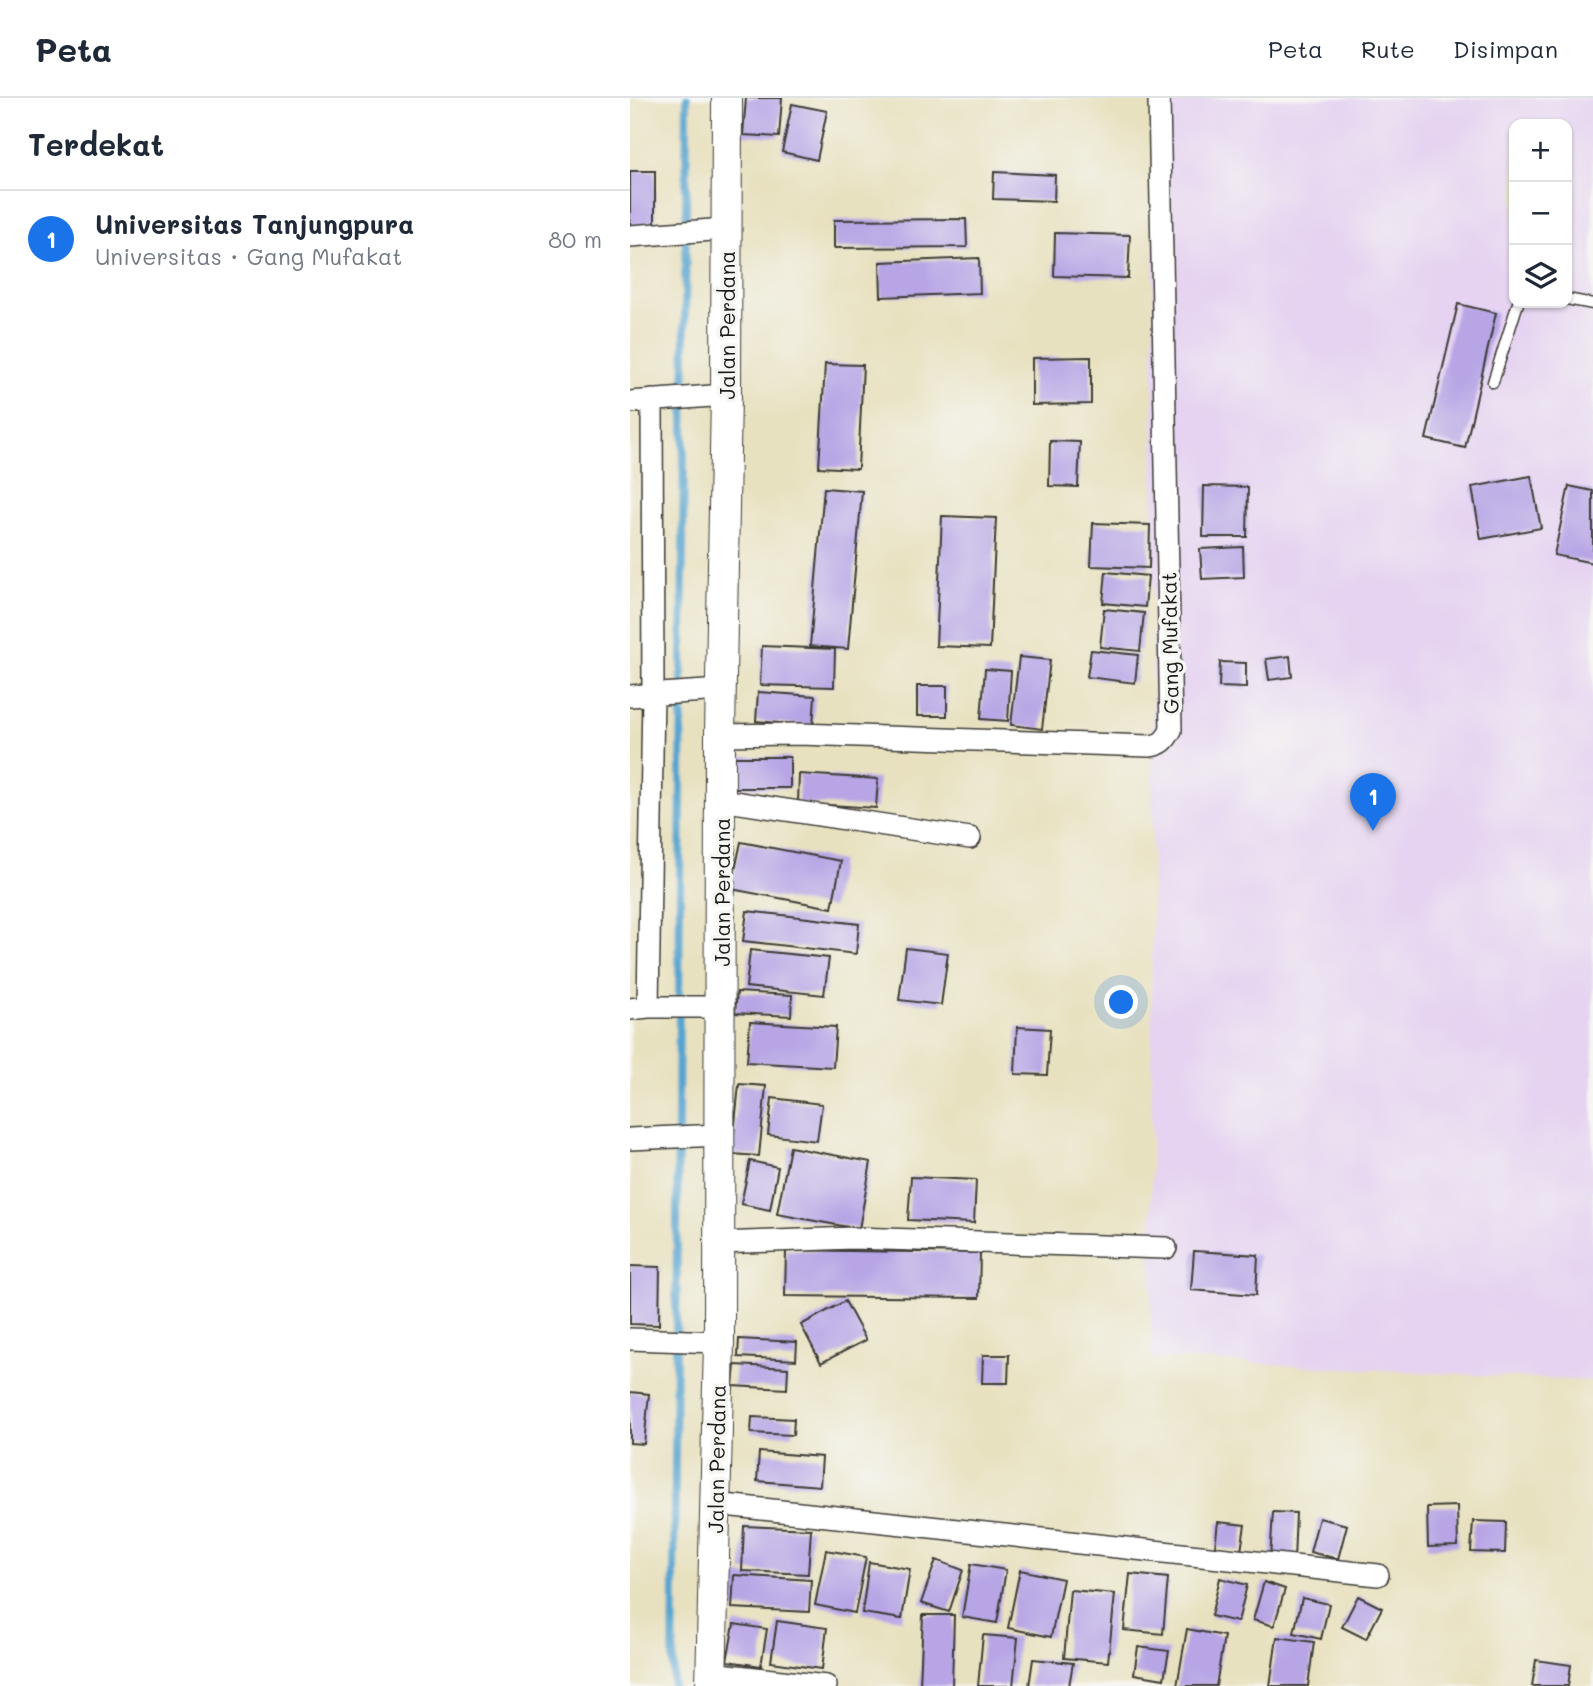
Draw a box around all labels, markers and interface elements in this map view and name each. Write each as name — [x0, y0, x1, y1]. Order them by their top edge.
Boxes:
text: Peta — [35, 27, 112, 70]
text: Peta — [1268, 33, 1323, 64]
text: Rute — [1361, 33, 1415, 64]
text: Disimpan — [1453, 33, 1558, 64]
map controls — [1509, 119, 1572, 308]
button: + — [1509, 119, 1572, 182]
text: Terdekat — [28, 124, 164, 164]
button: − — [1509, 182, 1572, 245]
text: Universitas Tanjungpura — [95, 207, 414, 241]
text: 1 — [46, 224, 56, 254]
text: 80 m — [548, 224, 602, 254]
text: Universitas · Gang Mufakat — [95, 241, 402, 271]
button: layers — [1509, 245, 1572, 308]
street label: Jalan Perdana — [713, 251, 740, 399]
street label: Gang Mufakat — [1154, 572, 1184, 714]
pin: 1 — [1350, 773, 1396, 831]
street label: Jalan Perdana — [708, 818, 735, 966]
your location — [1104, 985, 1138, 1019]
street label: Jalan Perdana — [701, 1384, 731, 1534]

